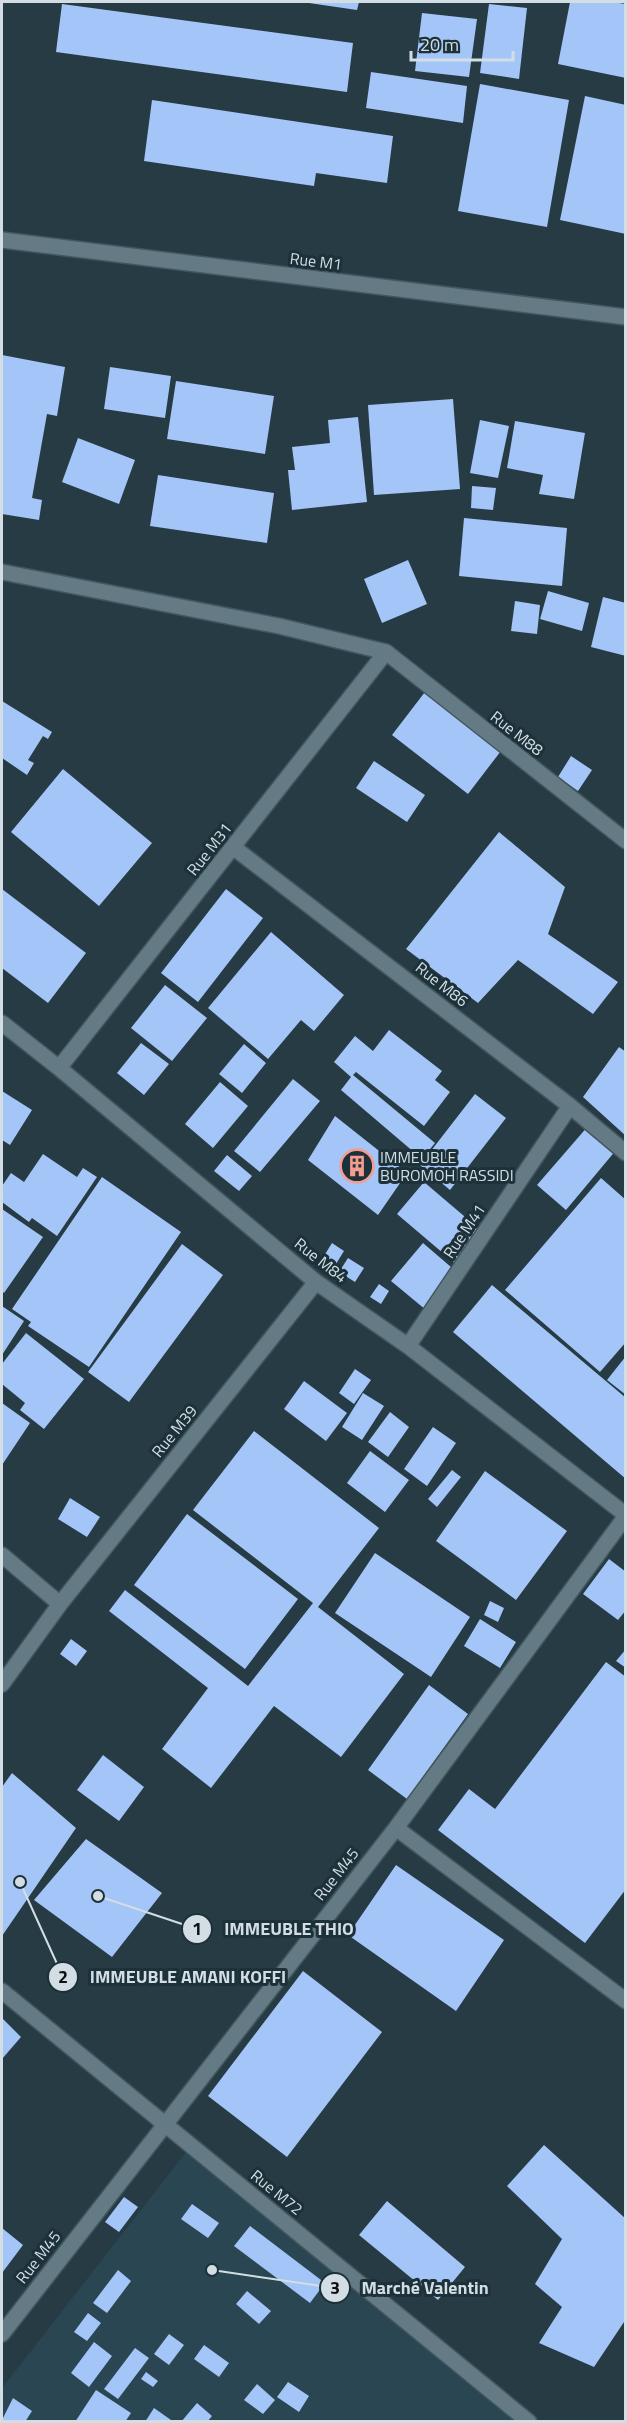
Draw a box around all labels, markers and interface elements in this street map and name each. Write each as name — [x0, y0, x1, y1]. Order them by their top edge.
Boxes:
scale bar — [411, 24, 513, 62]
text: 20 m — [420, 31, 459, 58]
street label: Rue M1 — [289, 246, 343, 276]
street label: Rue M88 — [485, 705, 549, 761]
street label: Rue M31 — [181, 817, 237, 881]
street label: Rue M86 — [410, 956, 474, 1012]
place label: IMMEUBLE BUROMOH RASSIDI — [380, 1145, 514, 1187]
building icon: IMMEUBLE BUROMOH RASSIDI — [339, 1148, 375, 1184]
street label: Rue M41 — [437, 1199, 491, 1263]
street label: Rue M84 — [289, 1232, 353, 1288]
street label: Rue M39 — [145, 1400, 203, 1462]
street label: Rue M45 — [308, 1842, 364, 1906]
callout: IMMEUBLE THIO — [182, 1911, 366, 1947]
text: 1 — [192, 1915, 202, 1942]
text: IMMEUBLE THIO — [224, 1915, 354, 1942]
callout: IMMEUBLE AMANI KOFFI — [48, 1959, 299, 1995]
text: 2 — [58, 1963, 68, 1990]
text: IMMEUBLE AMANI KOFFI — [90, 1963, 286, 1990]
street label: Rue M72 — [246, 2163, 308, 2221]
street label: Rue M45 — [10, 2225, 66, 2289]
callout: Marché Valentin — [320, 2270, 501, 2306]
text: 3 — [330, 2274, 340, 2301]
text: Marché Valentin — [361, 2274, 489, 2301]

